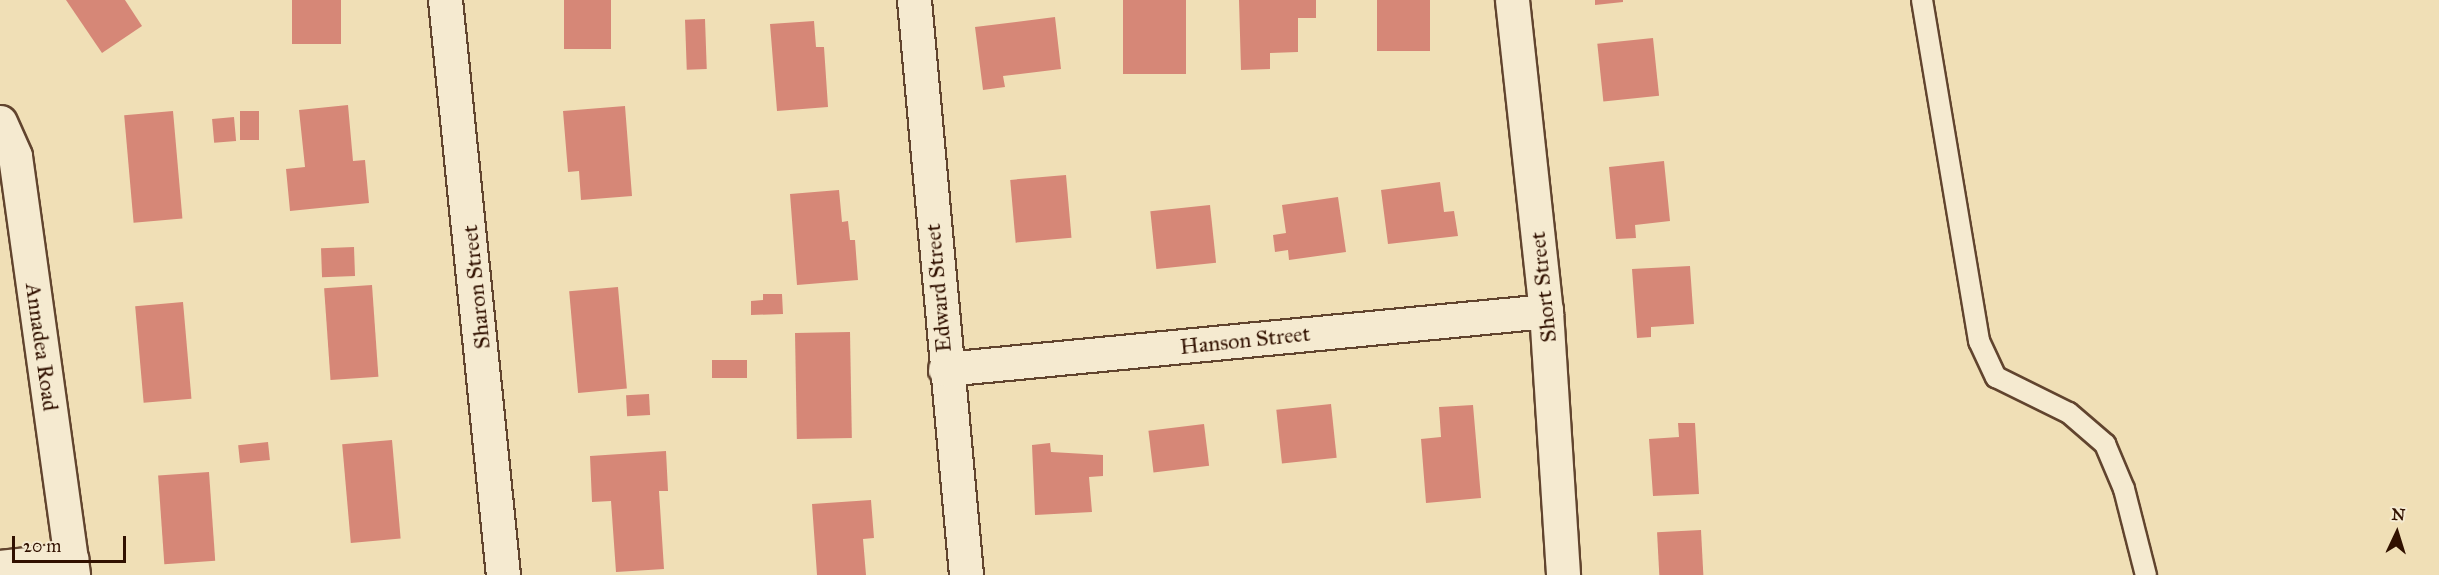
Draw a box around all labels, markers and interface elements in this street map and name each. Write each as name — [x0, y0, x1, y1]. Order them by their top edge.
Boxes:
street label: Edward Street — [919, 223, 957, 353]
street label: Sharon Street — [456, 224, 496, 350]
street label: Short Street — [1524, 230, 1562, 344]
street label: Annadea Road — [20, 281, 64, 413]
street label: Hanson Street — [1179, 320, 1311, 360]
north arrow — [2367, 503, 2427, 563]
text: N — [2391, 505, 2406, 524]
scale bar — [15, 524, 129, 562]
text: 20 m — [23, 535, 61, 557]

